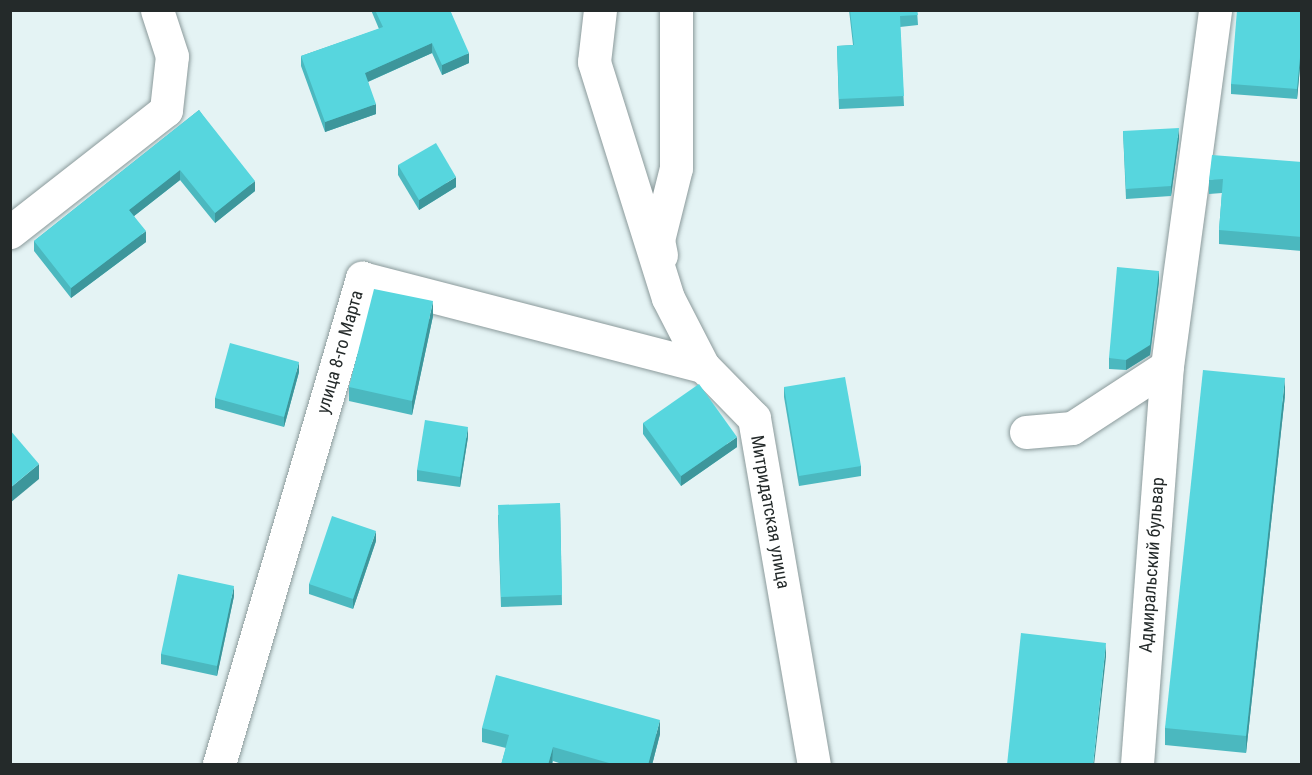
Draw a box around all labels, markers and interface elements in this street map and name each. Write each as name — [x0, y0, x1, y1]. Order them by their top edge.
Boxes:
street label: улица 8-го Марта — [312, 288, 368, 416]
street label: Митридатская улица — [746, 434, 794, 590]
street label: Адмиральский бульвар — [1135, 477, 1169, 653]

